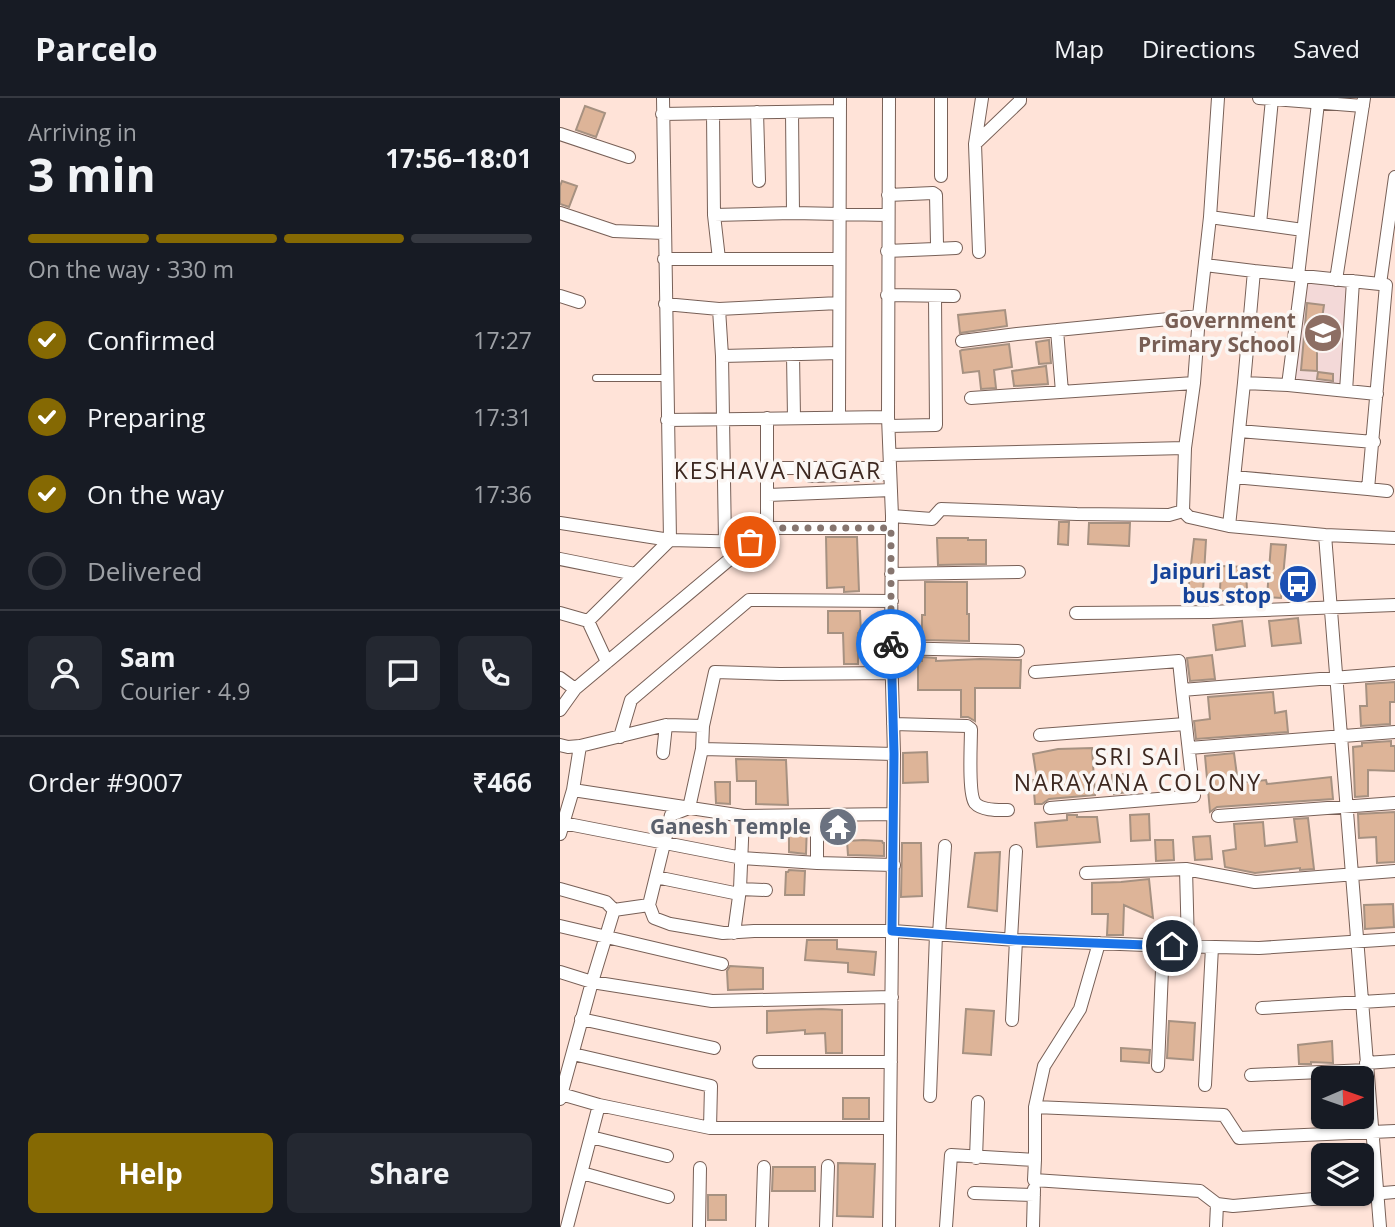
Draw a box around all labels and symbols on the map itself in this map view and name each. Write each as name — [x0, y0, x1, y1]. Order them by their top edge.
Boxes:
place label: Government Primary School — [1138, 306, 1296, 358]
school or university icon: Government Primary School — [1302, 312, 1344, 354]
district label: KESHAVA NAGAR — [674, 454, 882, 486]
pin — [720, 512, 780, 572]
place label: Jaipuri Last bus stop — [1150, 557, 1271, 609]
bus stop icon: Jaipuri Last bus stop — [1277, 563, 1319, 605]
courier — [856, 609, 926, 679]
district label: SRI SAI NARAYANA COLONY — [1014, 740, 1262, 798]
temple icon: Ganesh Temple — [817, 806, 859, 848]
place label: Ganesh Temple — [650, 812, 811, 840]
pin — [1142, 916, 1202, 976]
north arrow — [1311, 1066, 1374, 1129]

